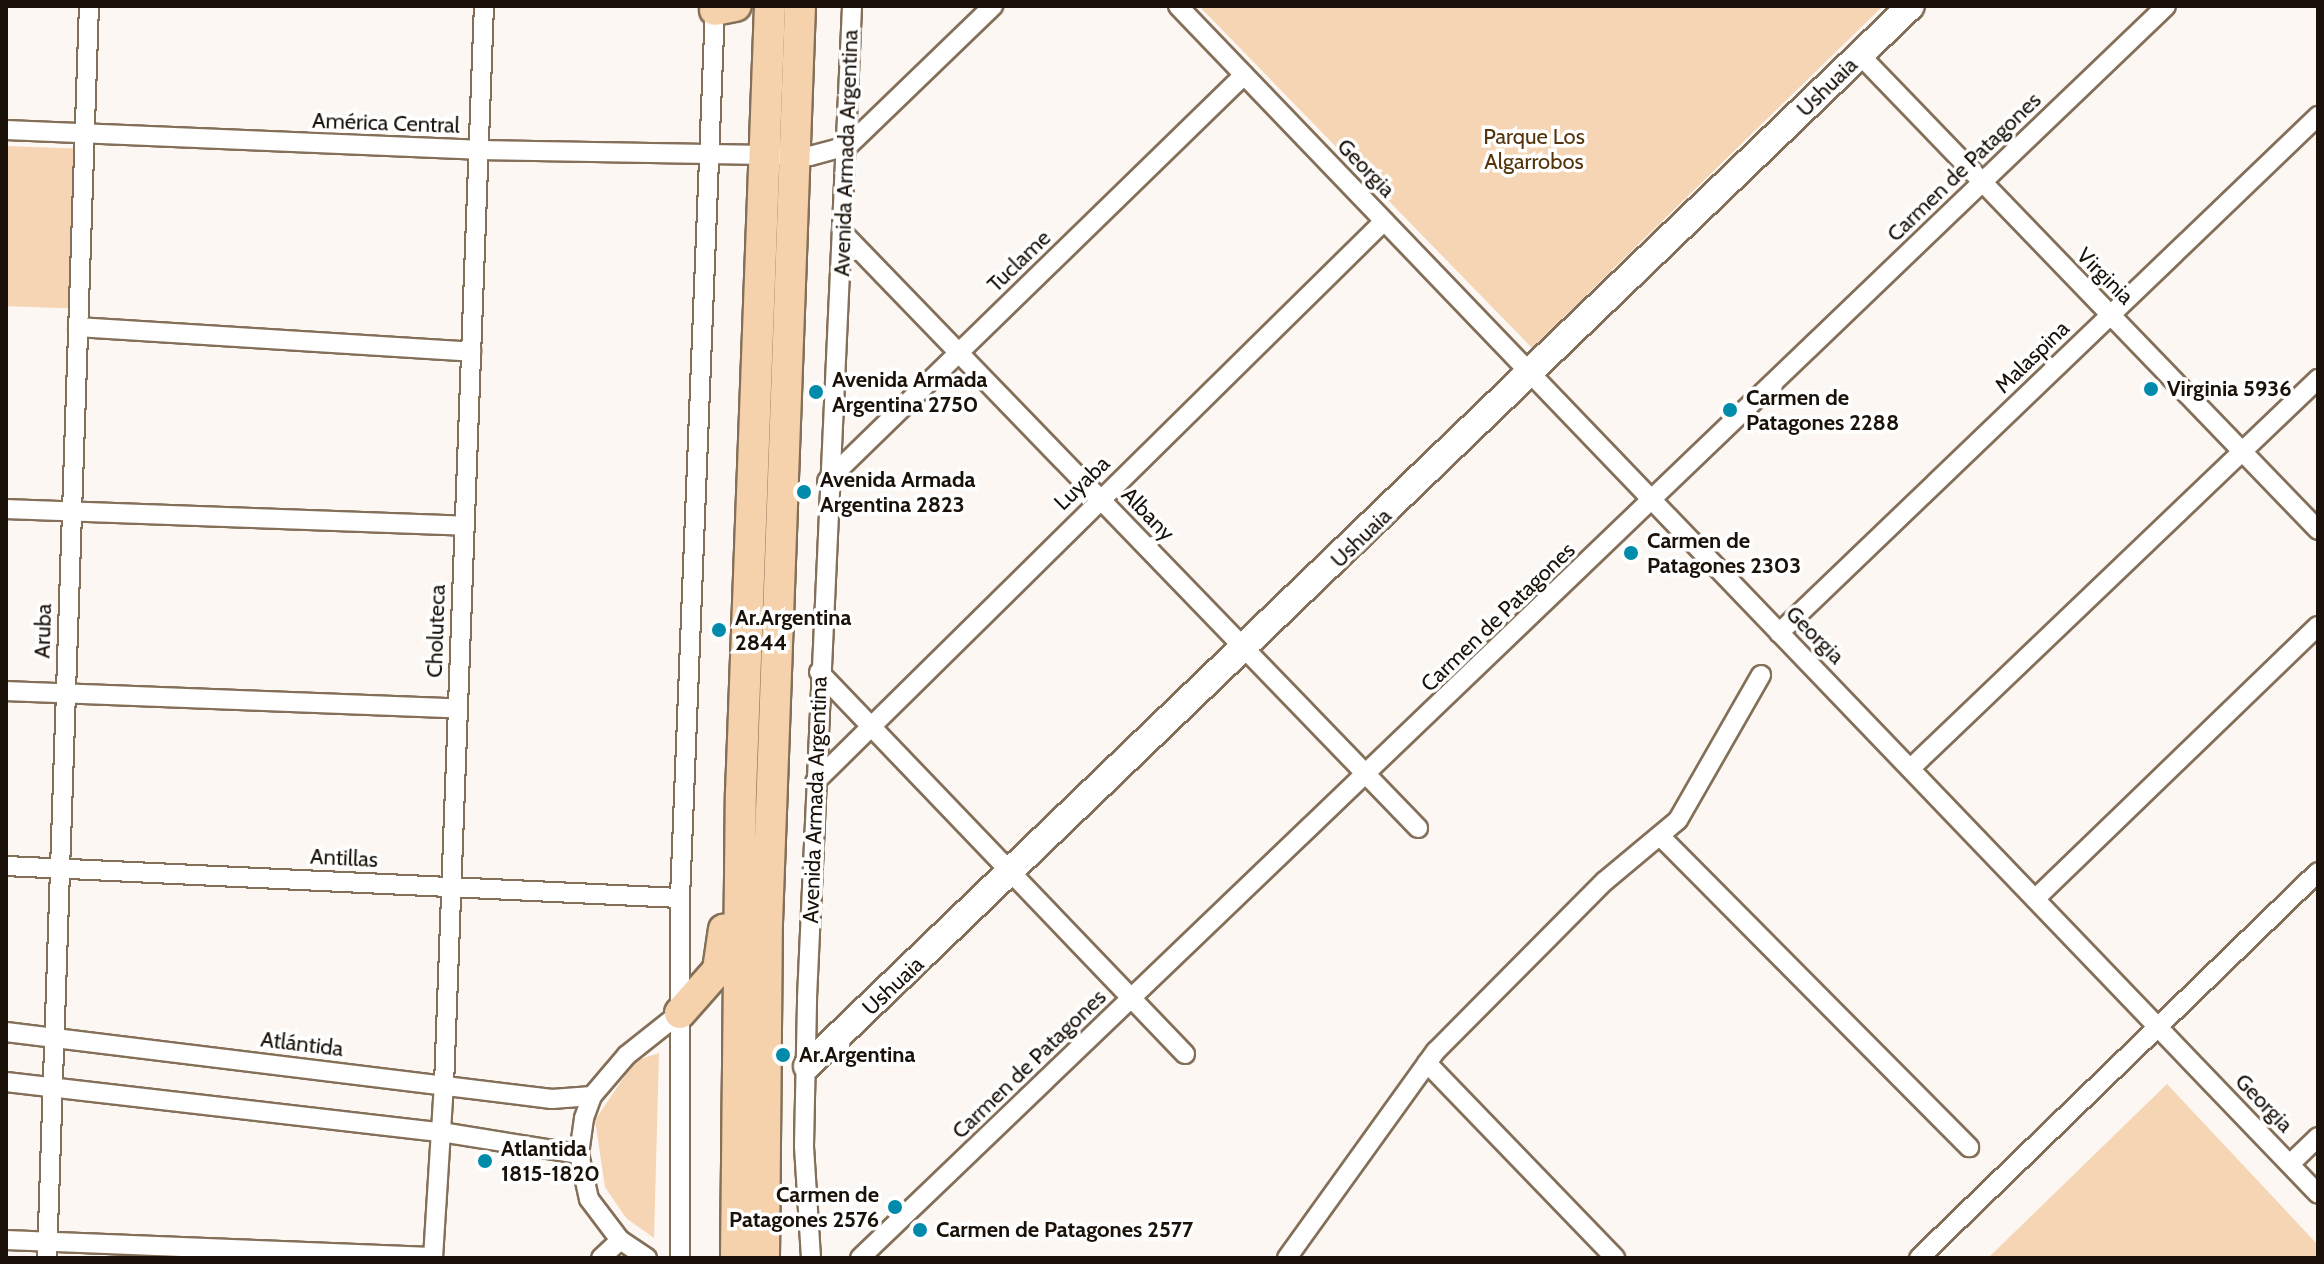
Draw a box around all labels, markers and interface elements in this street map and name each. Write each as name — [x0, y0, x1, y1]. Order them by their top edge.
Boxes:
street label: Avenida Armada Argentina — [828, 29, 864, 277]
street label: Ushuaia — [1791, 52, 1863, 122]
street label: Carmen de Patagones — [1882, 87, 2046, 247]
street label: América Central — [312, 107, 460, 139]
park label: Parque Los Algarrobos — [1483, 123, 1585, 174]
street label: Georgia — [1332, 133, 1400, 203]
street label: Tuclame — [982, 225, 1056, 297]
street label: Virginia — [2071, 242, 2139, 310]
street label: Malaspina — [1989, 315, 2075, 399]
place label: Avenida Armada Argentina 2750 — [832, 366, 988, 418]
place label: Virginia 5936 — [2167, 376, 2291, 402]
marker: Virginia 5936 — [2142, 380, 2160, 398]
marker: Avenida Armada Argentina 2750 — [807, 383, 825, 401]
place label: Carmen de Patagones 2288 — [1746, 384, 1899, 436]
marker: Carmen de Patagones 2288 — [1721, 401, 1739, 419]
street label: Luyaba — [1049, 450, 1115, 516]
place label: Avenida Armada Argentina 2823 — [820, 466, 976, 518]
street label: Albany — [1116, 482, 1180, 546]
marker: Avenida Armada Argentina 2823 — [795, 483, 813, 501]
street label: Ushuaia — [1325, 503, 1397, 573]
place label: Carmen de Patagones 2303 — [1647, 527, 1801, 578]
street label: Carmen de Patagones — [1416, 537, 1580, 697]
marker: Carmen de Patagones 2303 — [1622, 544, 1640, 562]
street label: Choluteca — [421, 584, 451, 678]
street label: Georgia — [1780, 600, 1850, 670]
street label: Aruba — [29, 603, 57, 659]
place label: Ar.Argentina 2844 — [735, 604, 851, 656]
marker: Ar.Argentina 2844 — [710, 621, 728, 639]
street label: Avenida Armada Argentina — [797, 676, 833, 924]
street label: Antillas — [309, 843, 379, 873]
street label: Ushuaia — [857, 951, 929, 1021]
street label: Carmen de Patagones — [947, 984, 1111, 1144]
street label: Atlántida — [259, 1026, 345, 1062]
place label: Ar.Argentina — [799, 1042, 915, 1068]
marker: Ar.Argentina — [774, 1046, 792, 1064]
street label: Georgia — [2230, 1068, 2298, 1138]
place label: Atlantida 1815-1820 — [501, 1135, 600, 1186]
marker: Atlantida 1815-1820 — [476, 1152, 494, 1170]
place label: Carmen de Patagones 2576 — [729, 1181, 879, 1232]
marker: Carmen de Patagones 2576 — [886, 1198, 904, 1216]
place label: Carmen de Patagones 2577 — [936, 1217, 1193, 1243]
marker: Carmen de Patagones 2577 — [911, 1221, 929, 1239]

